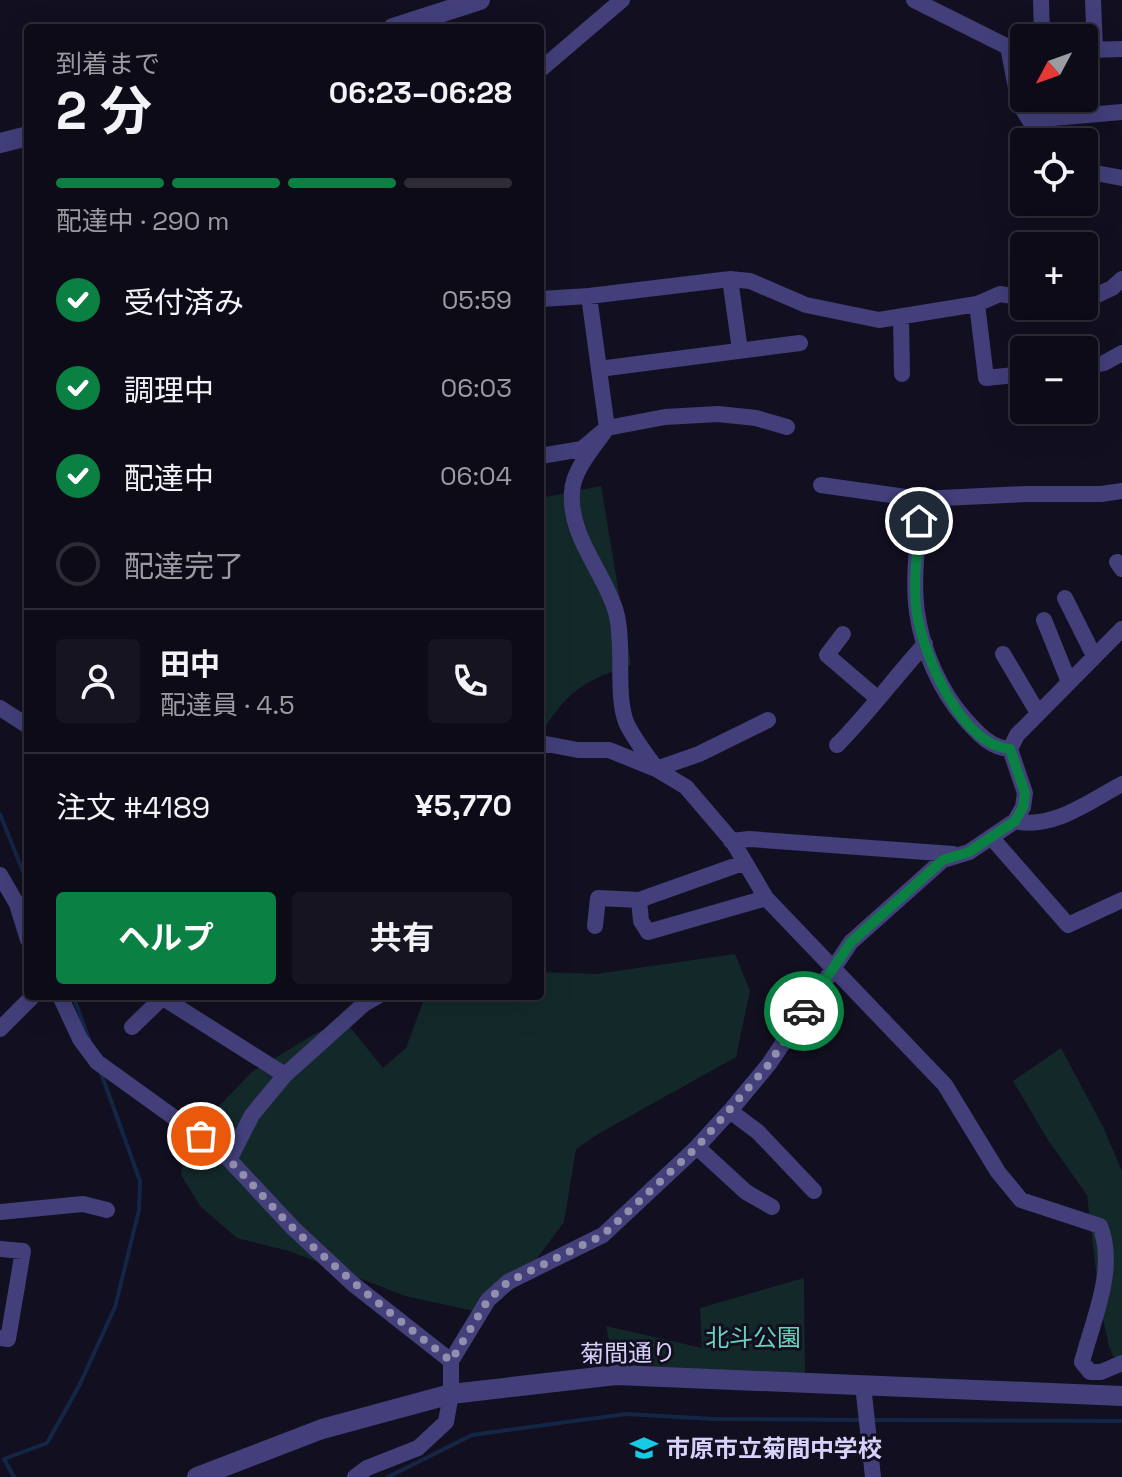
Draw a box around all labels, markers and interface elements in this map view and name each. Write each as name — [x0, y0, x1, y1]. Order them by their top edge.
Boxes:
north arrow — [1010, 24, 1098, 112]
map controls — [1010, 24, 1098, 424]
text: 到着まで — [56, 47, 160, 81]
text: 06:23–06:28 — [329, 73, 512, 112]
text: 2 分 — [56, 78, 152, 144]
button: locate — [1010, 128, 1098, 216]
text: 配達中 · 290 m — [56, 204, 229, 238]
button: + — [1010, 232, 1098, 320]
icon: check — [56, 278, 100, 322]
text: 受付済み — [124, 283, 244, 322]
text: 05:59 — [442, 283, 512, 317]
button: − — [1010, 336, 1098, 424]
icon: check — [56, 366, 100, 410]
text: 調理中 — [124, 371, 214, 410]
text: 06:03 — [440, 371, 512, 405]
icon: check — [56, 454, 100, 498]
text: 配達中 — [124, 459, 214, 498]
text: 06:04 — [440, 459, 512, 493]
pin — [885, 487, 953, 555]
icon: home — [897, 499, 941, 543]
text: 配達完了 — [124, 547, 244, 586]
button: person — [56, 639, 140, 723]
button: phone — [428, 639, 512, 723]
text: 田中 — [160, 645, 220, 684]
text: 配達員 · 4.5 — [160, 688, 295, 722]
text: ¥5,770 — [415, 786, 512, 825]
text: 注文 #4189 — [56, 788, 210, 827]
button: ヘルプ — [56, 892, 276, 984]
button: 共有 — [292, 892, 512, 984]
courier — [764, 971, 844, 1051]
icon: car — [782, 989, 826, 1033]
pin — [167, 1102, 235, 1170]
icon: bag — [179, 1114, 223, 1158]
park label: 北斗公園 — [705, 1322, 801, 1353]
street label: 菊間通り — [580, 1337, 676, 1369]
school or university icon: 市原市立菊間中学校 — [629, 1433, 659, 1463]
place label: 市原市立菊間中学校 — [666, 1433, 882, 1464]

